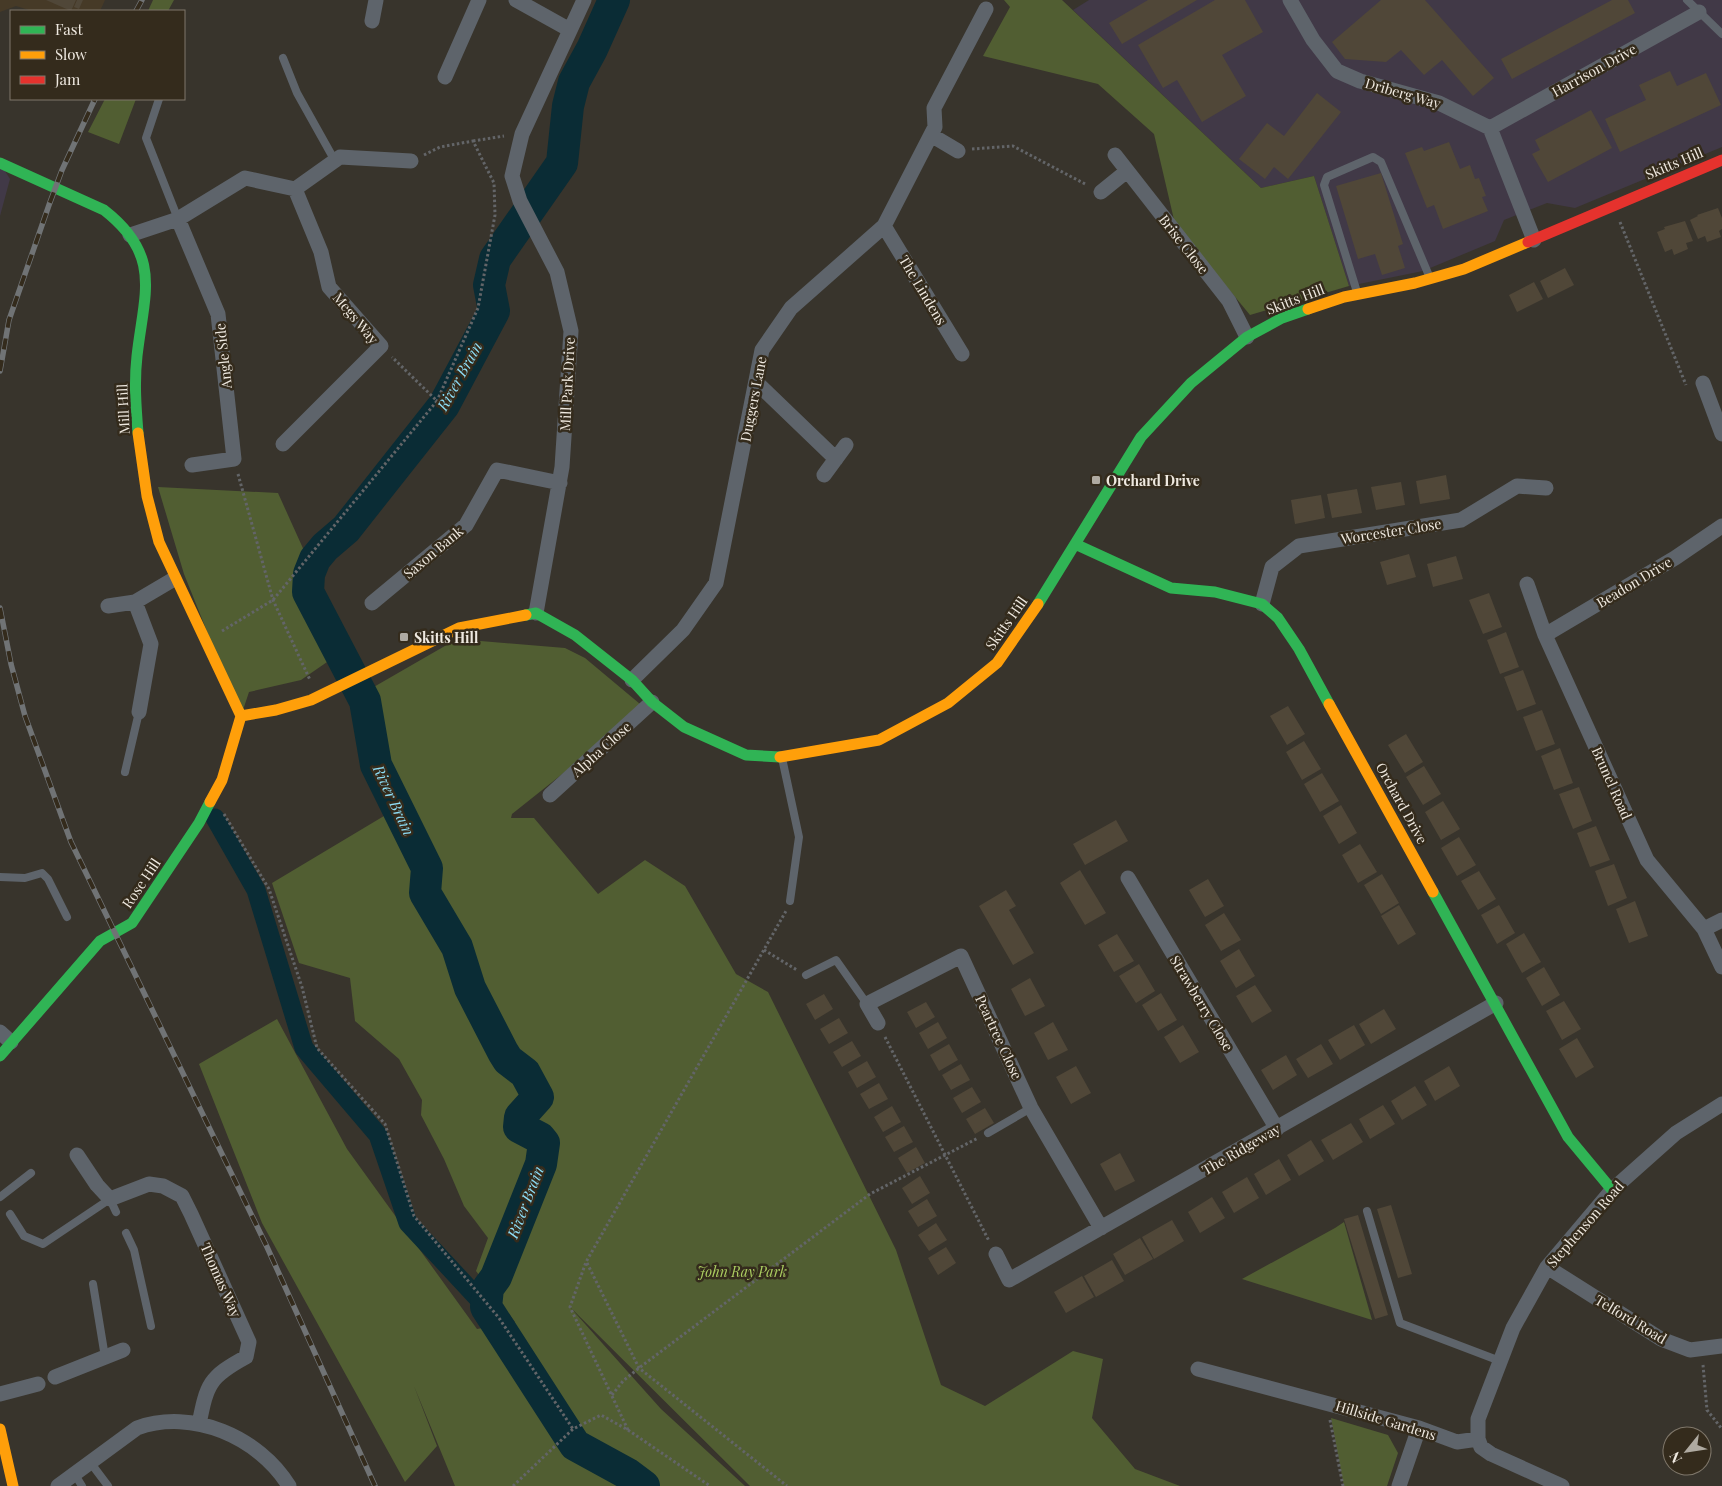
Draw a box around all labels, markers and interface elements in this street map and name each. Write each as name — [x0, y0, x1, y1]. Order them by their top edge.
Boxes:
legend — [10, 10, 185, 100]
text: Fast — [55, 19, 84, 39]
street label: Harrison Drive — [1548, 39, 1640, 101]
text: Slow — [55, 44, 87, 64]
text: Jam — [54, 69, 81, 89]
street label: Driberg Way — [1363, 73, 1443, 113]
street label: Skitts Hill — [1642, 142, 1706, 184]
street label: Brise Close — [1155, 210, 1213, 278]
street label: The Lindens — [895, 252, 951, 328]
street label: Skitts Hill — [1263, 279, 1327, 319]
street label: Megs Way — [329, 288, 383, 348]
street label: Angle Side — [210, 322, 236, 391]
street label: Mill Park Drive — [555, 337, 579, 431]
water label: River Brain — [431, 338, 486, 415]
street label: Duggers Lane — [735, 355, 771, 443]
street label: Mill Hill — [112, 383, 134, 435]
place label: Orchard Drive — [1106, 471, 1200, 490]
marker: Orchard Drive — [1090, 474, 1102, 486]
street label: Worcester Close — [1338, 514, 1443, 548]
street label: Saxon Bank — [399, 521, 467, 583]
street label: Beadon Drive — [1593, 552, 1675, 612]
street label: Skitts Hill — [981, 592, 1031, 654]
place label: Skitts Hill — [414, 628, 479, 647]
marker: Skitts Hill — [398, 631, 410, 643]
street label: Alpha Close — [566, 717, 635, 781]
street label: Brunel Road — [1587, 744, 1637, 822]
street label: Orchard Drive — [1372, 759, 1432, 847]
water label: River Brain — [369, 761, 419, 839]
street label: Rose Hill — [117, 854, 165, 912]
street label: Strawberry Close — [1166, 952, 1238, 1054]
street label: Peartree Close — [971, 992, 1027, 1082]
street label: The Ridgeway — [1198, 1119, 1284, 1179]
water label: River Brain — [502, 1163, 548, 1242]
street label: Stephenson Road — [1542, 1177, 1628, 1271]
street label: Thomas Way — [196, 1240, 246, 1320]
park label: John Ray Park — [697, 1262, 787, 1281]
street label: Telford Road — [1592, 1290, 1670, 1348]
street label: Hillside Gardens — [1333, 1396, 1439, 1444]
north arrow — [1662, 1426, 1712, 1476]
text: N — [1665, 1449, 1686, 1467]

